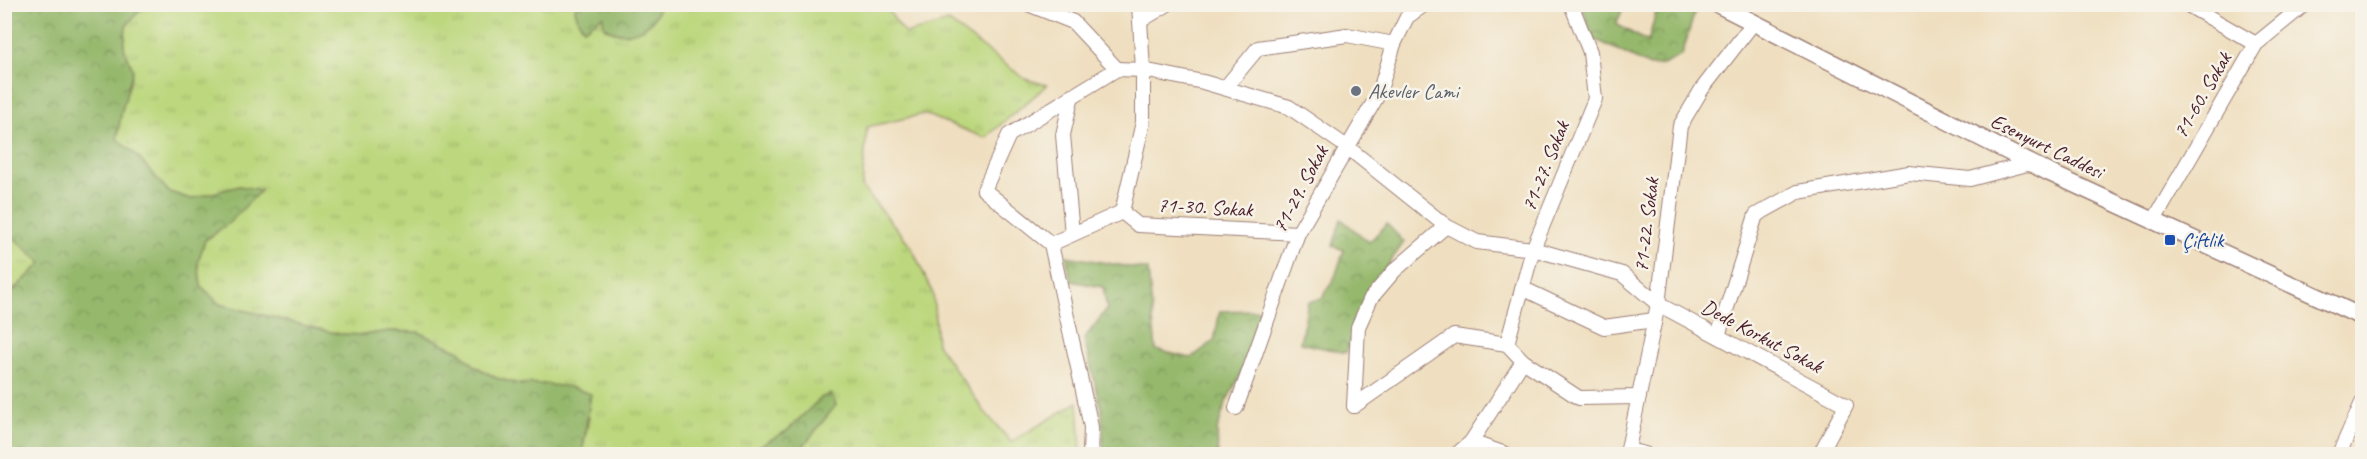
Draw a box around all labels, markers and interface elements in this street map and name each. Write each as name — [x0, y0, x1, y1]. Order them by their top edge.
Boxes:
street label: 71-60. Sokak — [2167, 46, 2238, 143]
place label: Akevler Cami — [1368, 78, 1462, 104]
marker: Akevler Cami — [1349, 84, 1363, 98]
street label: Esenyurt Caddesi — [1986, 108, 2110, 186]
street label: 71-27. Sokak — [1515, 116, 1575, 215]
street label: 71-29. Sokak — [1266, 140, 1334, 237]
street label: 71-22. Sokak — [1627, 175, 1665, 274]
street label: 71-30. Sokak — [1157, 192, 1254, 223]
place label: Çiftlik — [2182, 227, 2225, 253]
marker: Çiftlik — [2163, 233, 2177, 247]
street label: Dede Korkut Sokak — [1697, 293, 1828, 379]

